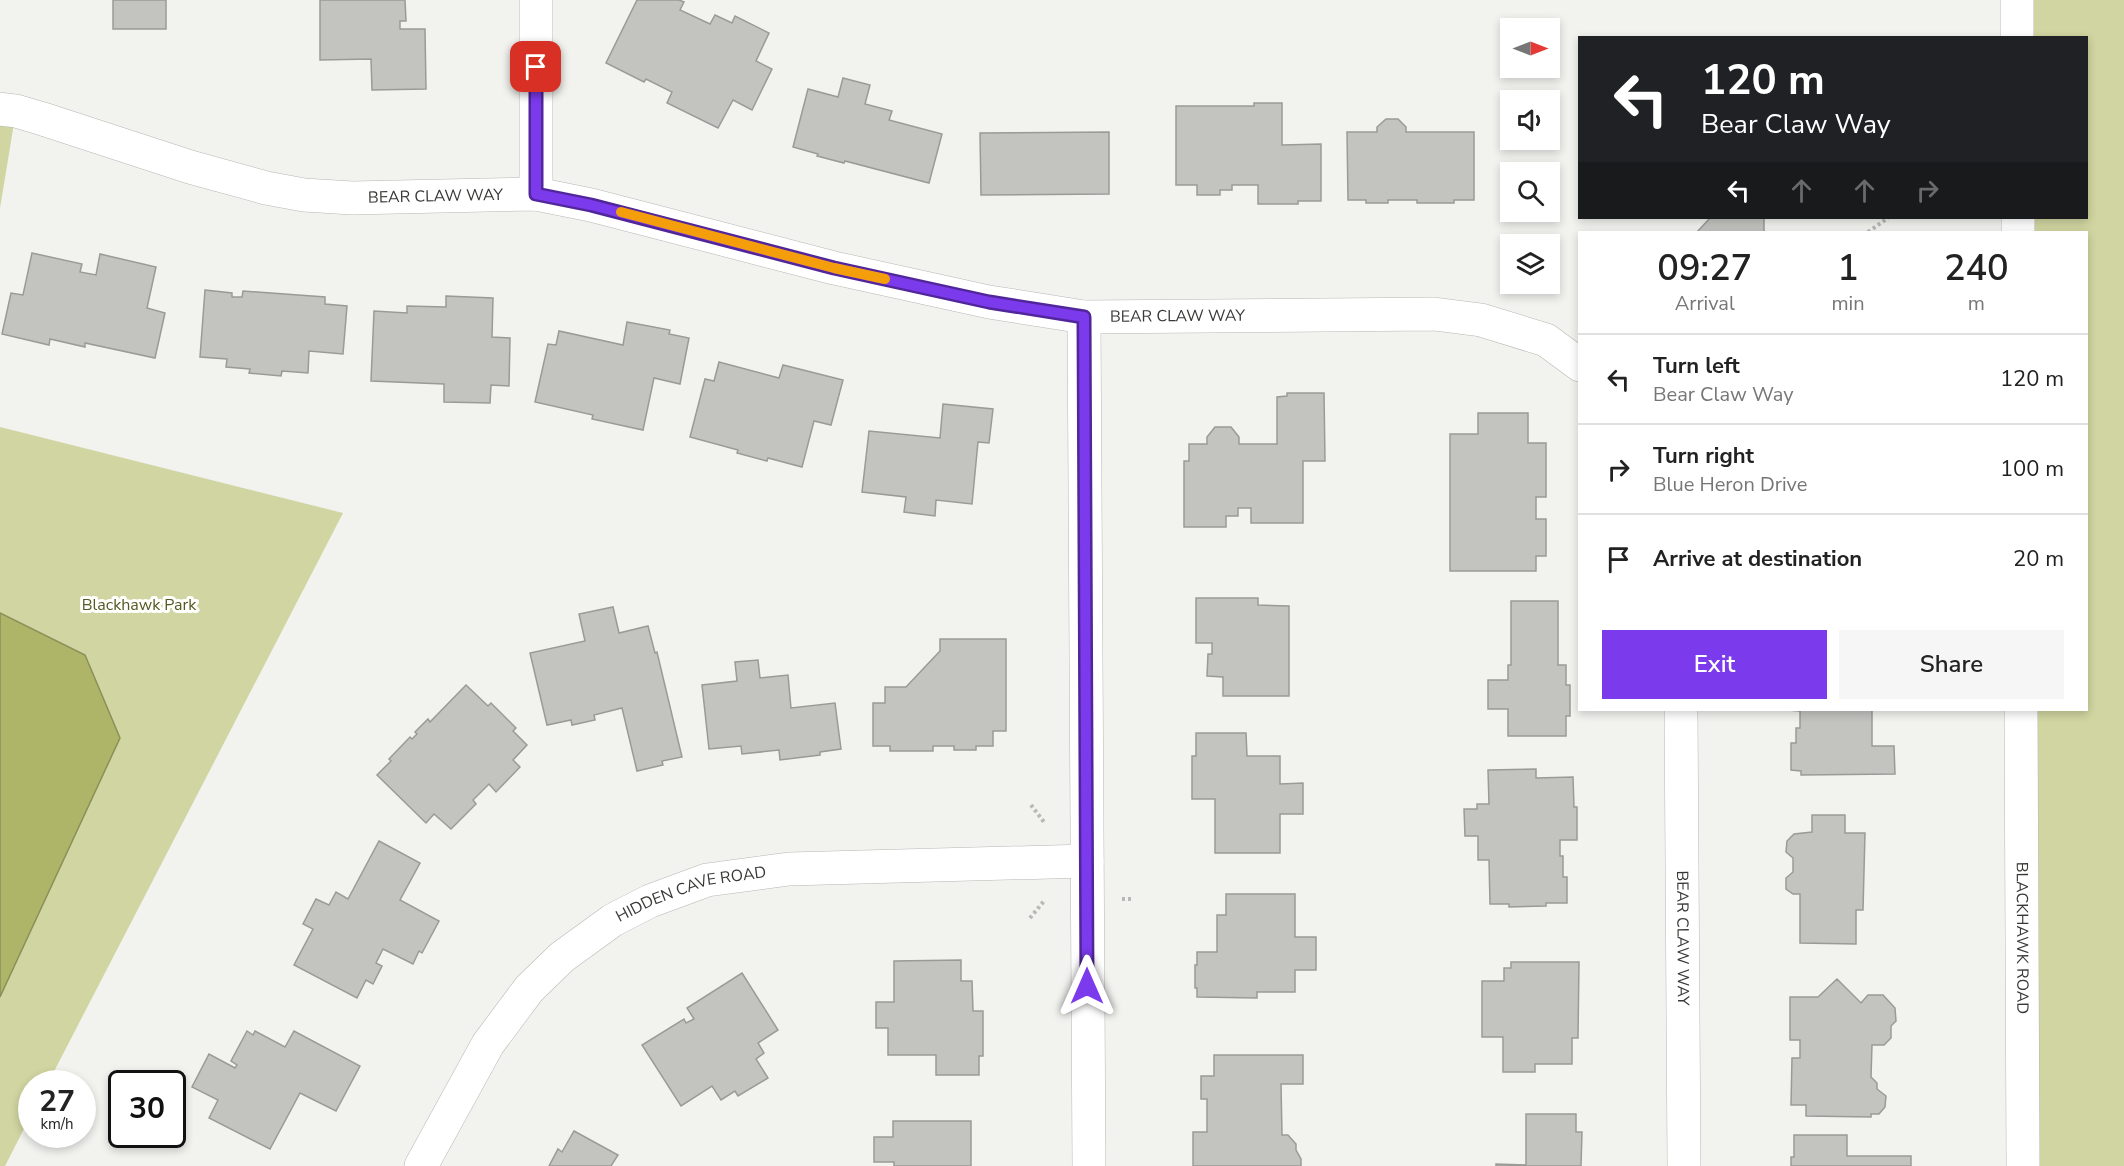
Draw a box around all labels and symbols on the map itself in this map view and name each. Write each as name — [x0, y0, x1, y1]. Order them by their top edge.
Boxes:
north arrow — [1500, 18, 1560, 78]
pin — [510, 41, 561, 92]
street label: BEAR CLAW WAY — [368, 184, 504, 209]
street label: BEAR CLAW WAY — [1110, 305, 1246, 328]
park label: Blackhawk Park — [82, 594, 197, 616]
street label: HIDDEN CAVE ROAD — [612, 861, 768, 928]
street label: BLACKHAWK ROAD — [2011, 862, 2033, 1014]
street label: BEAR CLAW WAY — [1671, 870, 1694, 1006]
position arrow — [1055, 954, 1119, 1018]
speed limit sign: 30 — [108, 1070, 186, 1148]

